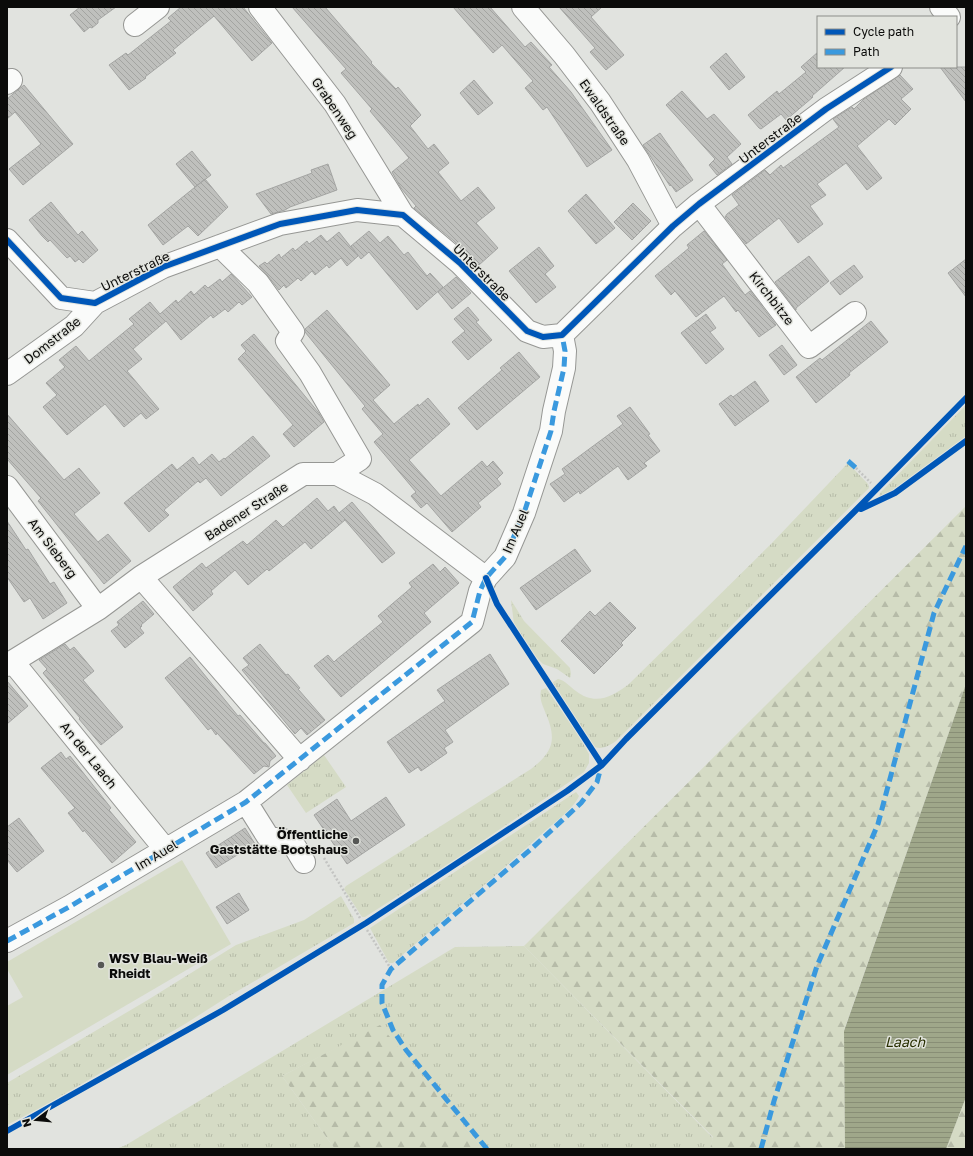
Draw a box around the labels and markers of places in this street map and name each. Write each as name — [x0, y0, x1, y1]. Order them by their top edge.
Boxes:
place label: Öffentliche Gaststätte Bootshaus — [210, 826, 348, 857]
marker: Öffentliche Gaststätte Bootshaus — [351, 836, 361, 846]
place label: WSV Blau-Weiß Rheidt — [109, 950, 208, 981]
marker: WSV Blau-Weiß Rheidt — [96, 960, 106, 970]

